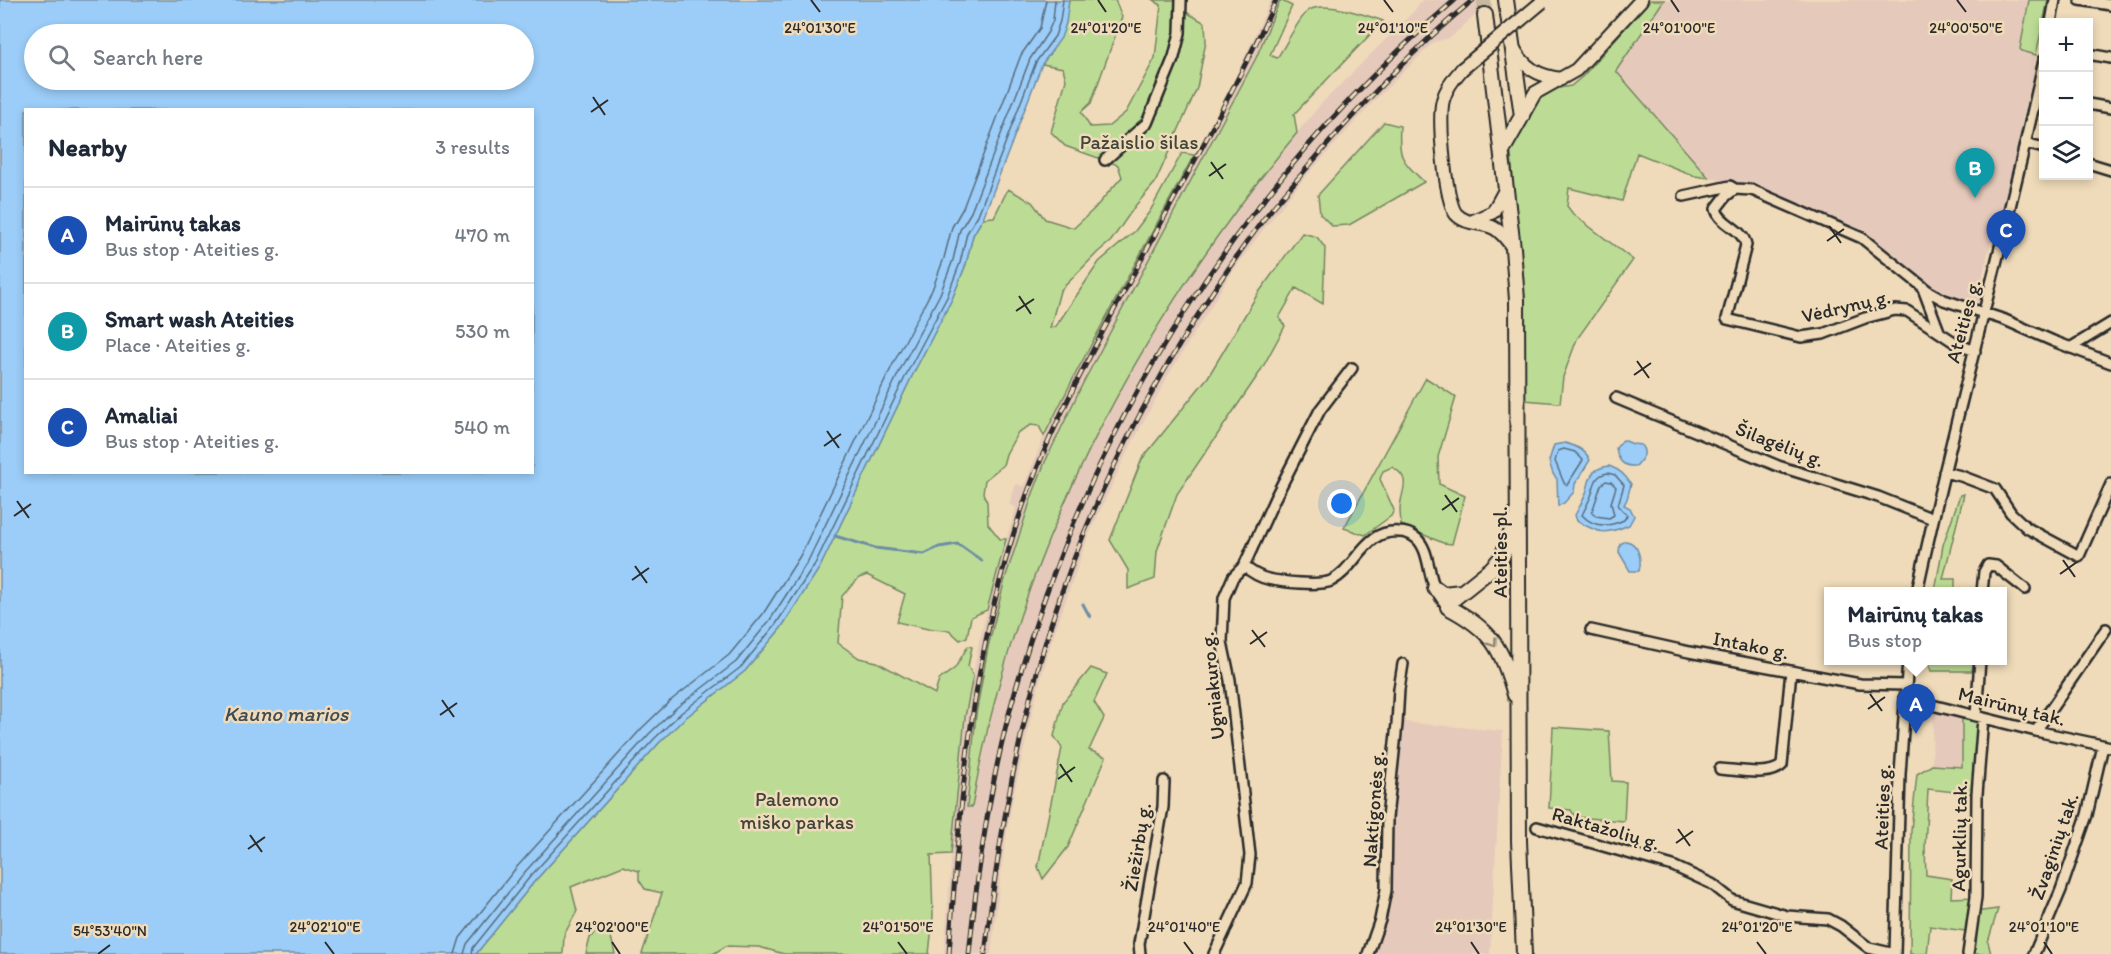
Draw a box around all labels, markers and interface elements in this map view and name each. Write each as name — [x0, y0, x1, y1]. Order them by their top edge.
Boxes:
map controls — [2039, 18, 2093, 180]
button: + — [2039, 18, 2093, 72]
text: 24°01'30"E — [784, 19, 856, 37]
text: 24°01'20"E — [1070, 19, 1142, 37]
text: 24°01'10"E — [1358, 19, 1428, 37]
text: 24°01'00"E — [1643, 19, 1715, 37]
text: 24°00'50"E — [1929, 19, 2003, 37]
search box — [24, 24, 534, 90]
icon: search — [45, 41, 78, 74]
text: Search here — [93, 44, 203, 71]
button: − — [2039, 72, 2093, 126]
button: layers — [2039, 126, 2093, 180]
park label: Pažaislio šilas — [1080, 130, 1198, 154]
text: Nearby — [48, 131, 127, 163]
text: 3 results — [435, 135, 510, 159]
pin: B — [1956, 148, 1994, 198]
text: Mairūnų takas — [105, 210, 241, 237]
pin: C — [1986, 210, 2026, 260]
text: A — [61, 223, 74, 247]
text: 470 m — [454, 223, 510, 247]
text: Bus stop · Ateities g. — [105, 237, 279, 261]
street label: Ateities g. — [1940, 276, 1986, 366]
street label: Vėdrynų g. — [1799, 284, 1893, 328]
text: Smart wash Ateities — [105, 306, 294, 333]
text: B — [61, 319, 74, 343]
text: 530 m — [455, 319, 510, 343]
text: Place · Ateities g. — [105, 333, 251, 357]
text: Amaliai — [105, 402, 178, 429]
text: C — [61, 415, 74, 439]
text: 540 m — [454, 415, 510, 439]
street label: Šilagėlių g. — [1732, 416, 1828, 472]
text: Bus stop · Ateities g. — [105, 429, 279, 453]
your location — [1327, 489, 1356, 518]
street label: Ateities pl. — [1488, 506, 1512, 598]
popup — [1824, 587, 2007, 665]
text: Mairūnų takas — [1848, 601, 1983, 628]
street label: Intako g. — [1711, 626, 1791, 664]
text: Bus stop — [1848, 628, 1922, 652]
street label: Ugniakuro g. — [1194, 631, 1230, 741]
one-way arrow — [1486, 636, 1497, 647]
street label: Mairūnų tak. — [1956, 681, 2068, 731]
pin: A — [1896, 684, 1936, 734]
water label: Kauno marios — [224, 701, 350, 726]
street label: Naktigonės g. — [1357, 750, 1389, 868]
street label: Ateities g. — [1869, 764, 1895, 850]
street label: Agurklių tak. — [1946, 780, 1972, 892]
park label: Palemono miško parkas — [740, 787, 854, 834]
street label: Žvaginių tak. — [2025, 789, 2083, 903]
street label: Žiežirbų g. — [1118, 801, 1156, 893]
street label: Raktažolių g. — [1549, 801, 1663, 855]
text: 24°02'10"E — [289, 918, 361, 936]
text: 24°02'00"E — [575, 918, 649, 936]
text: 24°01'50"E — [862, 918, 934, 936]
text: 24°01'40"E — [1148, 918, 1220, 936]
text: 24°01'30"E — [1435, 918, 1507, 936]
text: 24°01'20"E — [1721, 918, 1793, 936]
text: 24°01'10"E — [2009, 918, 2079, 936]
text: 54°53'40"N — [73, 922, 147, 940]

